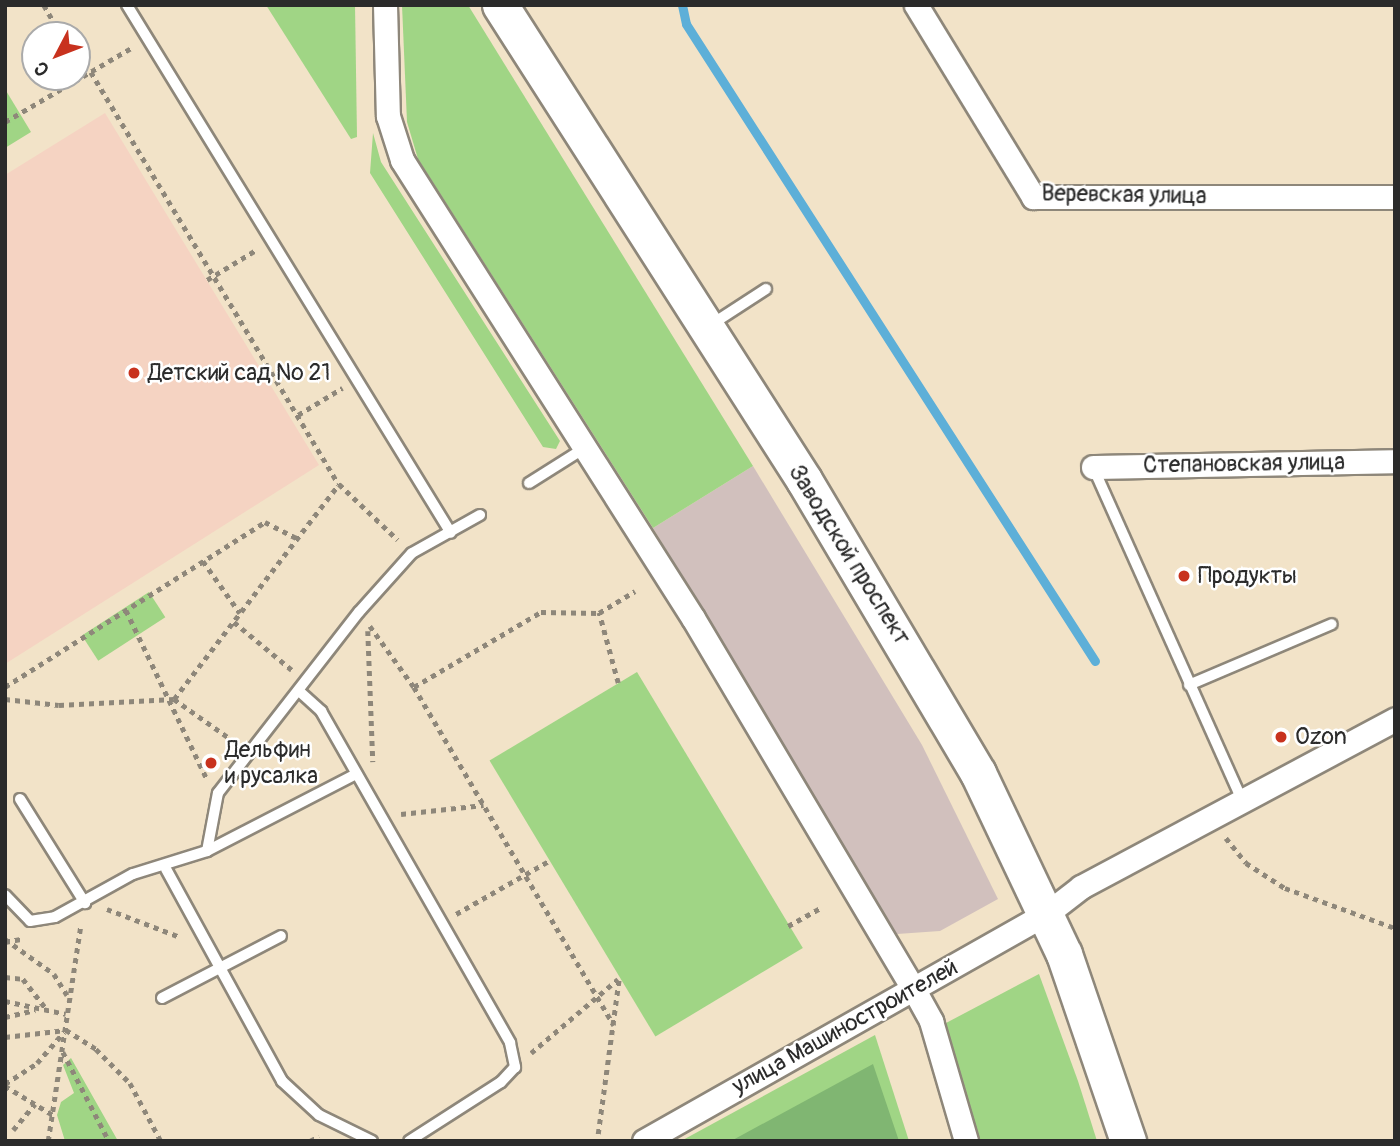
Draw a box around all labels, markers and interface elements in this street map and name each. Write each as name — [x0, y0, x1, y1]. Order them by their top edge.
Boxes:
north arrow — [21, 21, 91, 91]
text: С — [29, 56, 55, 81]
street label: Веревская улица — [1041, 180, 1207, 210]
place label: Детский сад № 21 — [148, 359, 330, 387]
marker: Детский сад № 21 — [126, 365, 142, 381]
street label: Степановская улица — [1143, 448, 1345, 480]
street label: Заводской проспект — [782, 460, 916, 650]
place label: Продукты — [1198, 562, 1297, 590]
marker: Продукты — [1176, 568, 1192, 584]
place label: Ozon — [1295, 723, 1347, 751]
marker: Ozon — [1273, 729, 1289, 745]
place label: Дельфин и русалка — [225, 736, 318, 790]
marker: Дельфин и русалка — [203, 755, 219, 771]
street label: улица Машиностроителей — [727, 954, 963, 1100]

